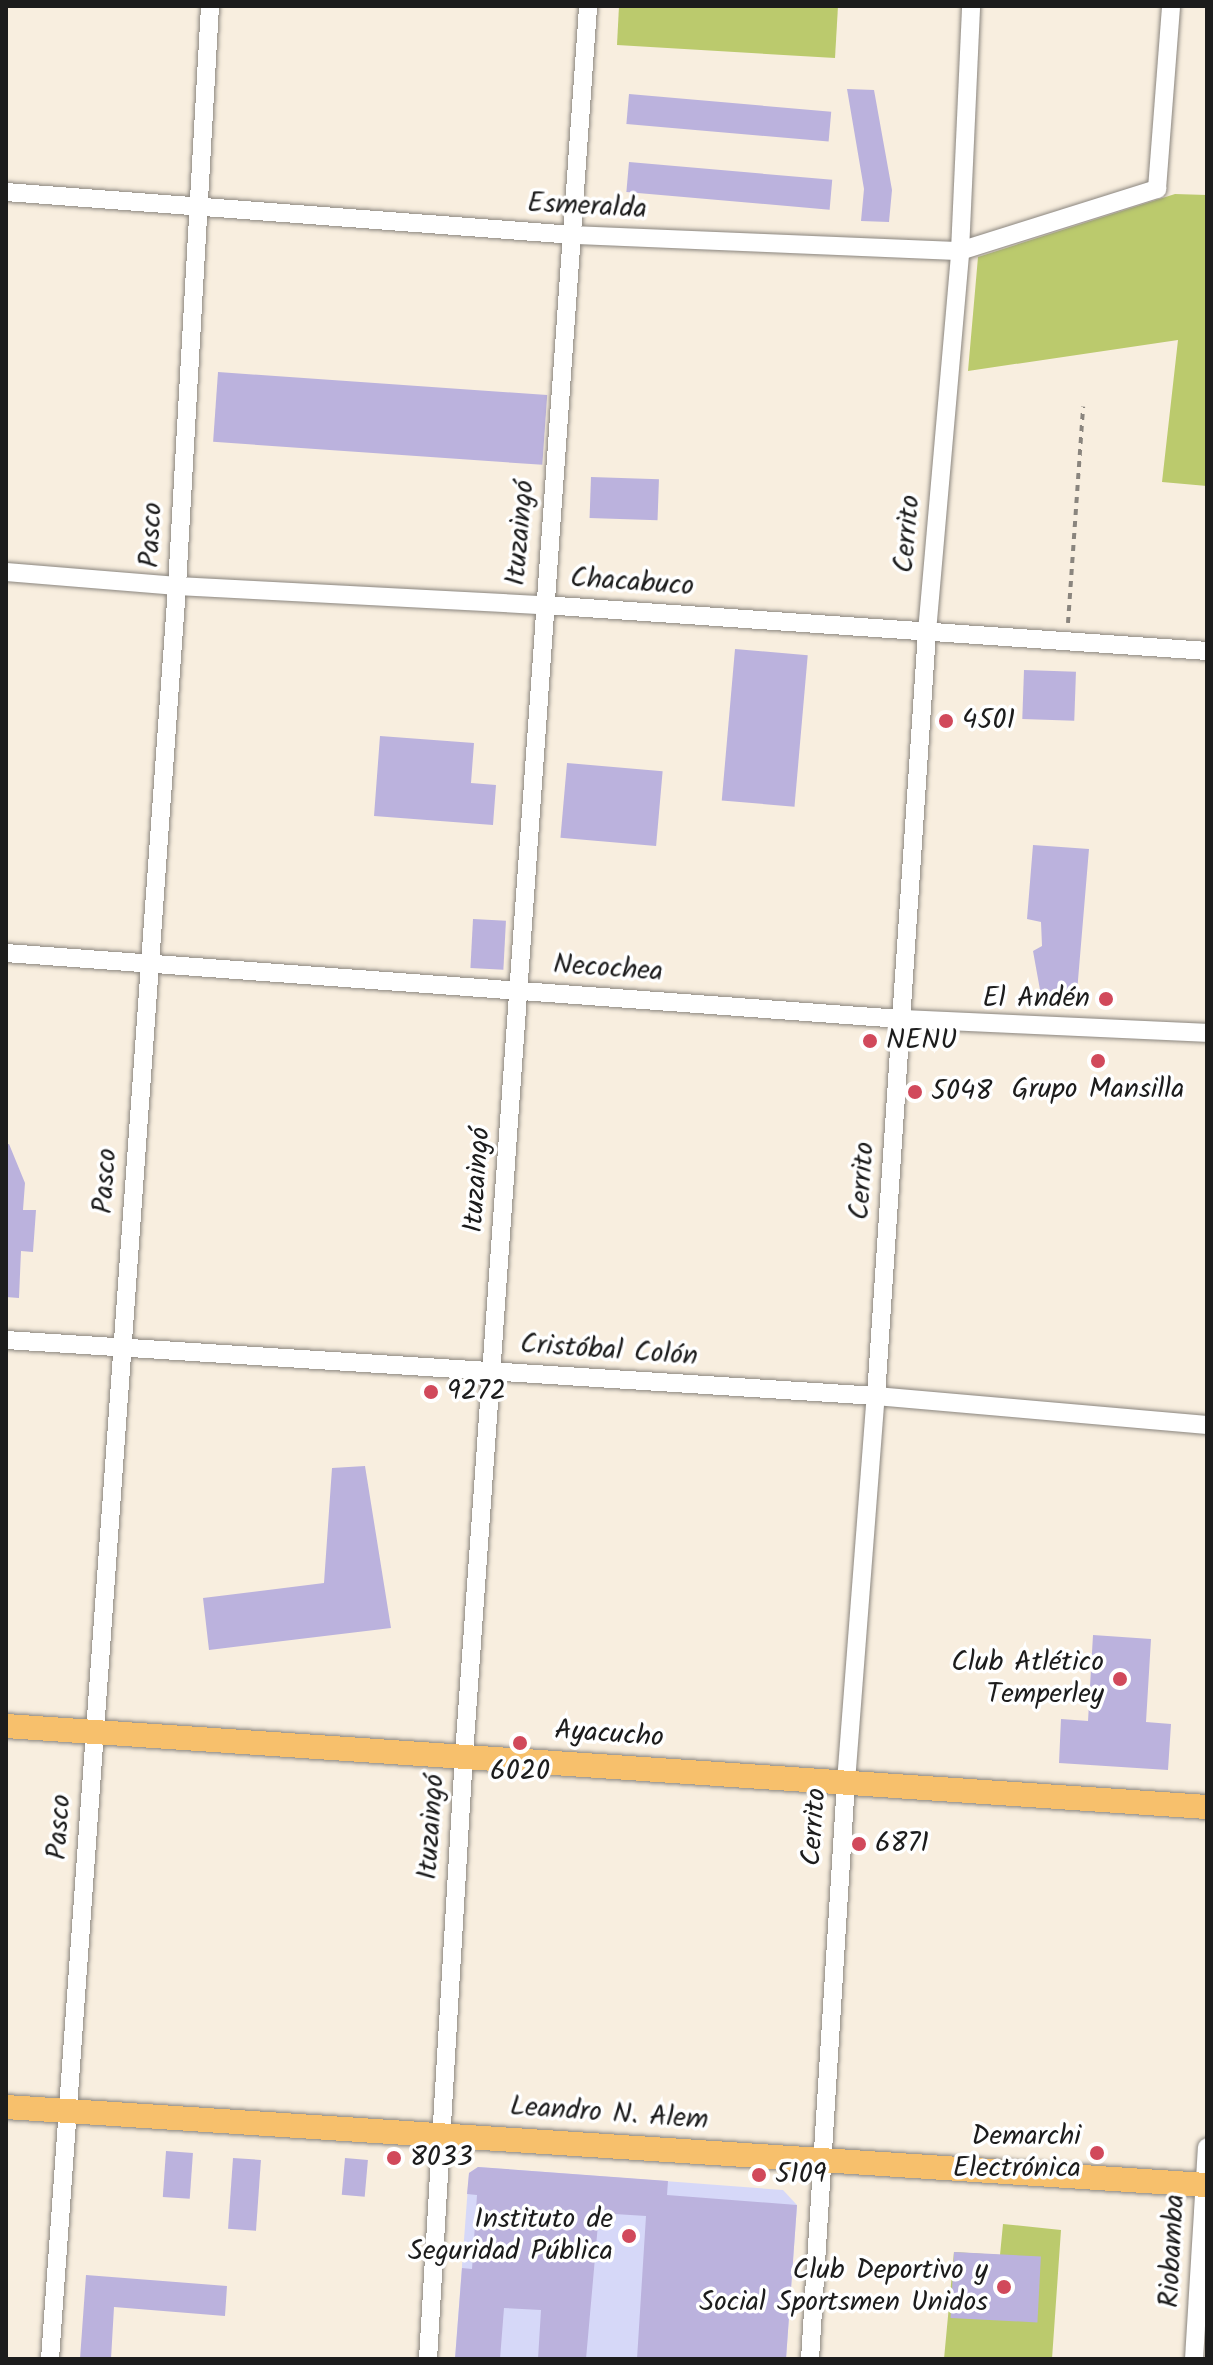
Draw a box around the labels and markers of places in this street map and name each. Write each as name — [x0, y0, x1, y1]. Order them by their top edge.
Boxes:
place label: 4501 — [962, 704, 1015, 738]
marker: 4501 — [937, 712, 955, 730]
place label: El Andén — [982, 982, 1090, 1016]
marker: El Andén — [1097, 990, 1115, 1008]
place label: NENU — [886, 1024, 957, 1058]
marker: NENU — [861, 1032, 879, 1050]
marker: Grupo Mansilla — [1089, 1052, 1107, 1070]
place label: Grupo Mansilla — [1012, 1073, 1184, 1107]
place label: 5048 — [931, 1075, 992, 1109]
marker: 5048 — [906, 1083, 924, 1101]
place label: 9272 — [447, 1375, 506, 1409]
marker: 9272 — [422, 1383, 440, 1401]
place label: Club Atlético Temperley — [951, 1646, 1104, 1712]
marker: Club Atlético Temperley — [1111, 1670, 1129, 1688]
marker: 6020 — [511, 1734, 529, 1752]
place label: 6020 — [490, 1755, 550, 1789]
place label: 6871 — [875, 1827, 929, 1861]
marker: 6871 — [850, 1835, 868, 1853]
place label: Demarchi Electrónica — [953, 2120, 1081, 2186]
place label: 8033 — [410, 2141, 473, 2175]
marker: Demarchi Electrónica — [1088, 2144, 1106, 2162]
marker: 8033 — [385, 2149, 403, 2167]
place label: 5109 — [775, 2158, 826, 2192]
marker: 5109 — [750, 2166, 768, 2184]
place label: Instituto de Seguridad Pública — [408, 2203, 613, 2269]
marker: Instituto de Seguridad Pública — [620, 2227, 638, 2245]
place label: Club Deportivo y Social Sportsmen Unidos — [699, 2254, 988, 2320]
marker: Club Deportivo y Social Sportsmen Unidos — [995, 2278, 1013, 2296]

